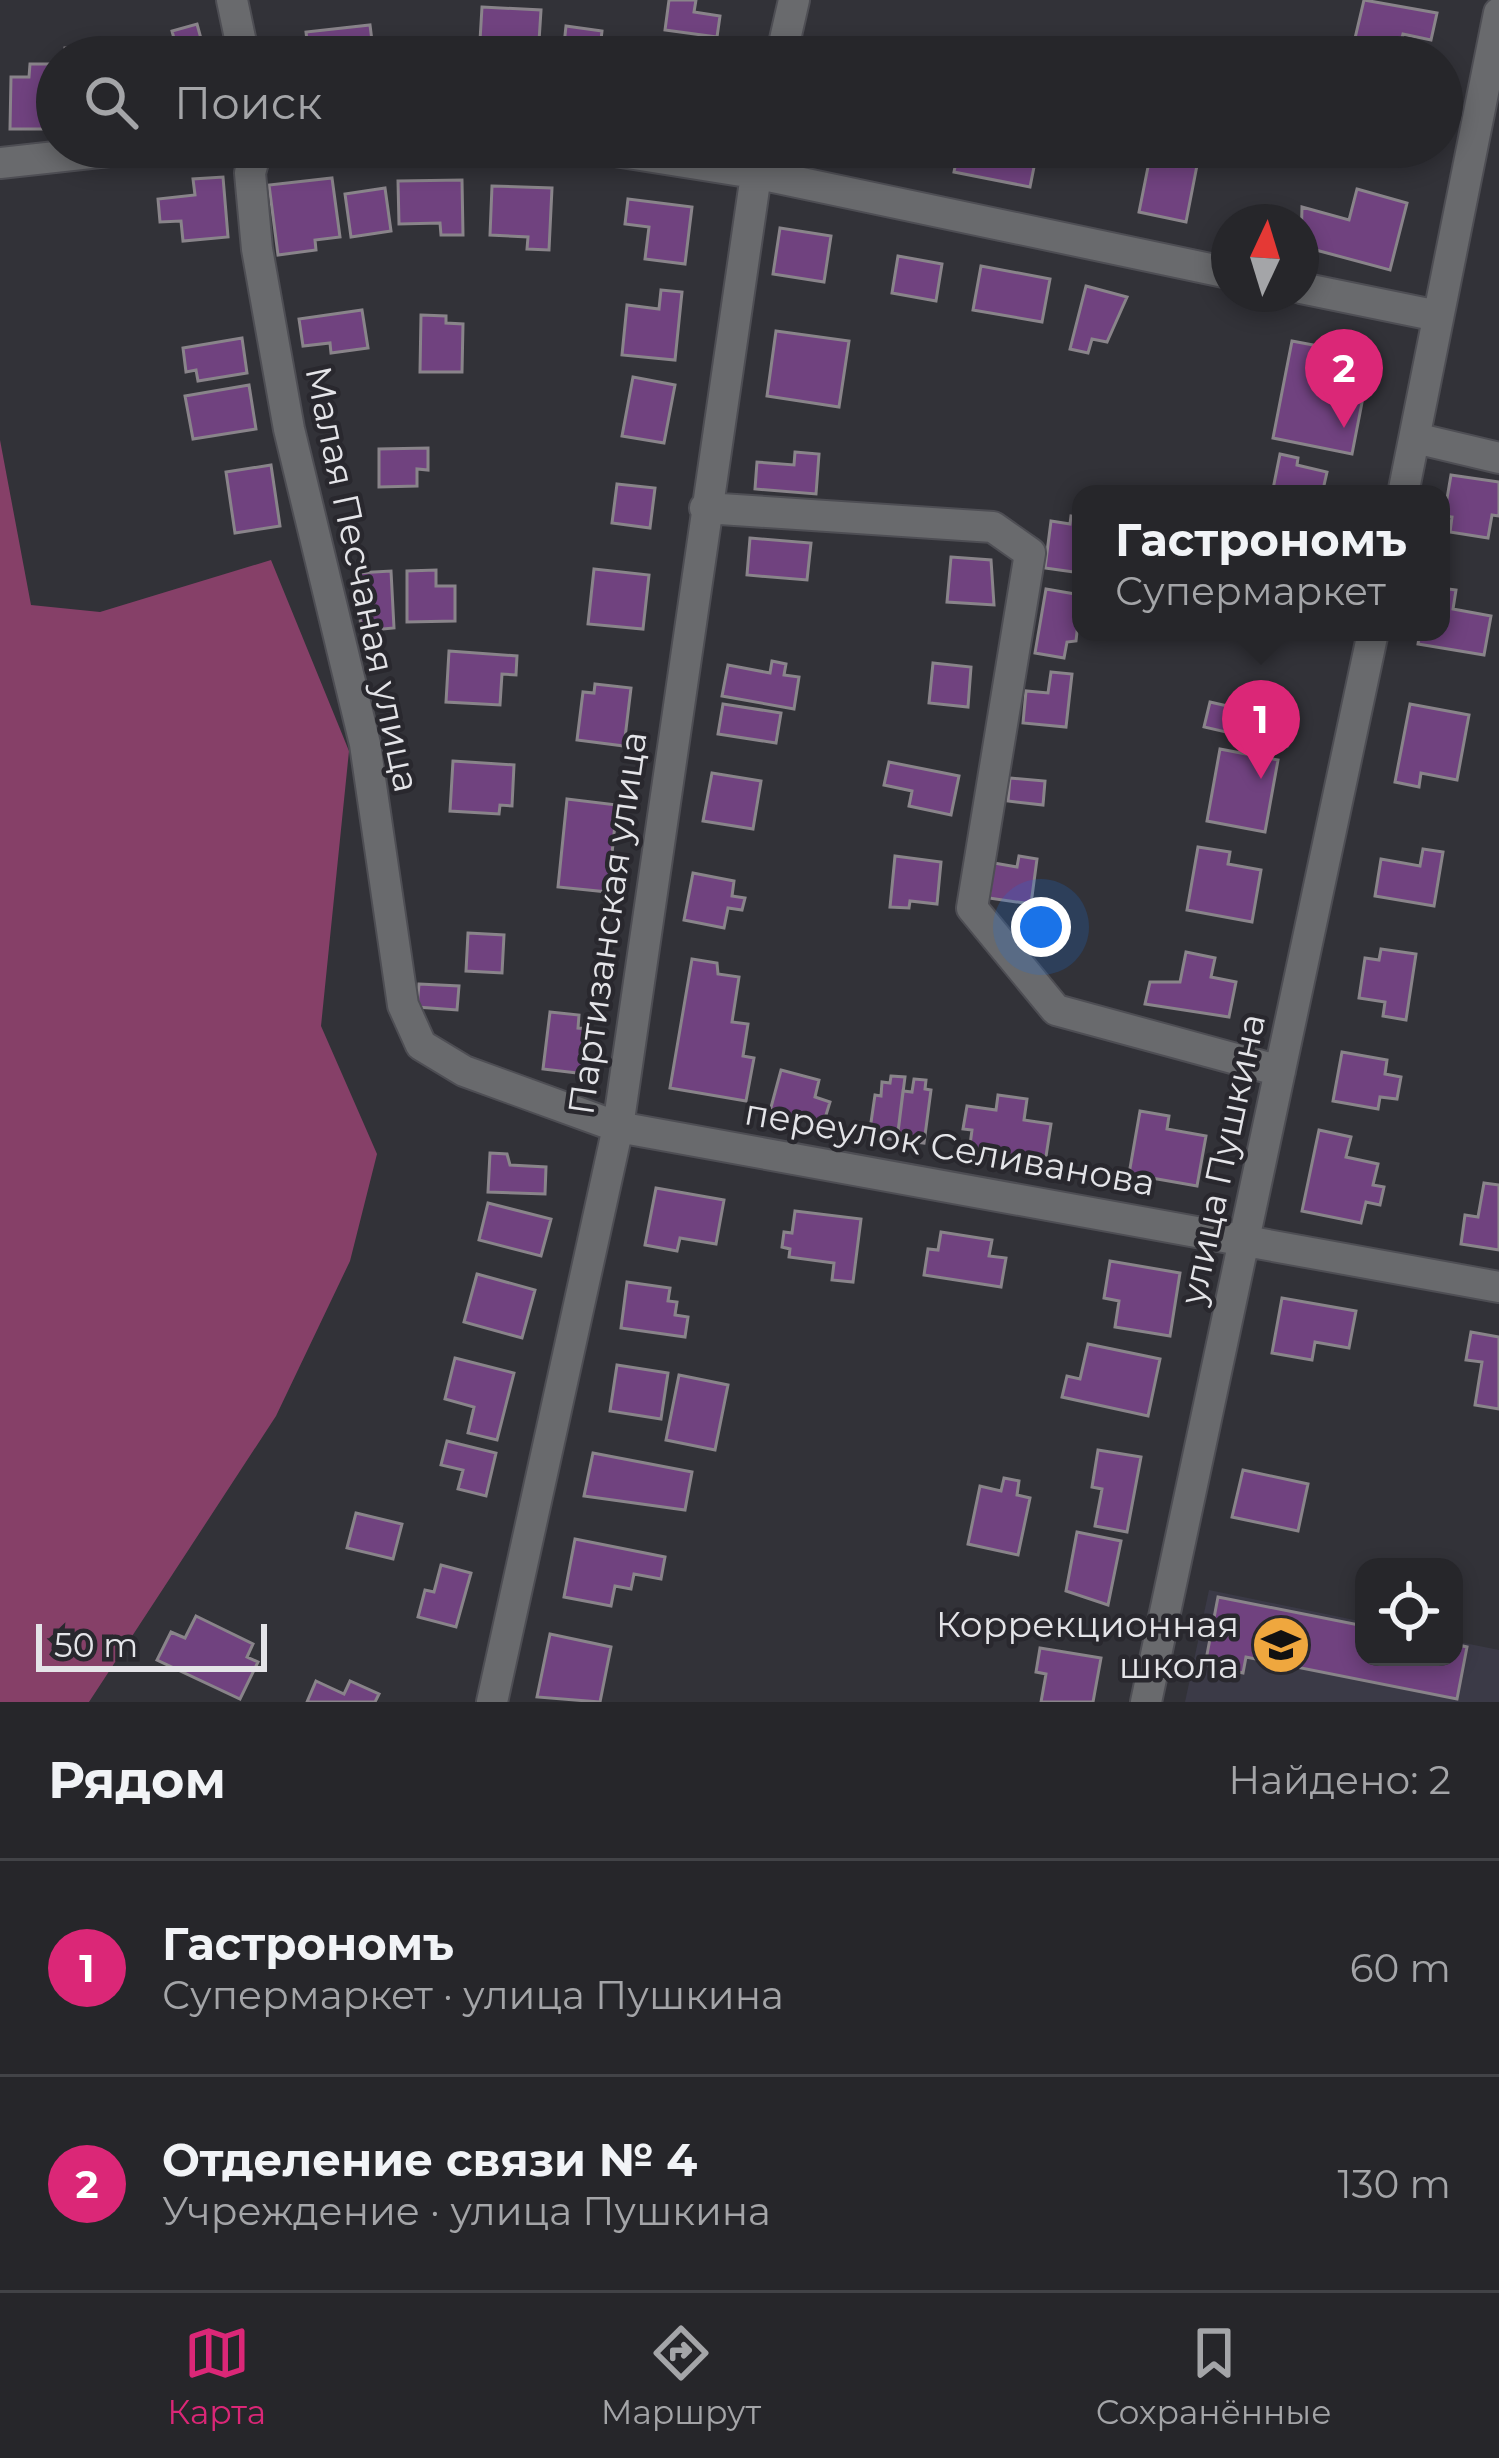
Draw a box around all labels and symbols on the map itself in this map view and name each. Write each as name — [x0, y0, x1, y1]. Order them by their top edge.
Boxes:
north arrow — [1211, 204, 1319, 312]
pin: 2 — [1305, 329, 1383, 428]
street label: Малая Песчаная улица — [296, 362, 430, 796]
pin: 1 — [1222, 680, 1300, 779]
street label: Партизанская улица — [558, 729, 656, 1117]
your location — [1011, 897, 1071, 957]
street label: улица Пушкина — [1170, 1010, 1274, 1309]
street label: переулок Селиванова — [742, 1089, 1158, 1205]
place label: Коррекционная школа — [936, 1602, 1239, 1687]
school or university icon: Коррекционная школа — [1250, 1614, 1312, 1676]
scale bar — [36, 1618, 267, 1671]

